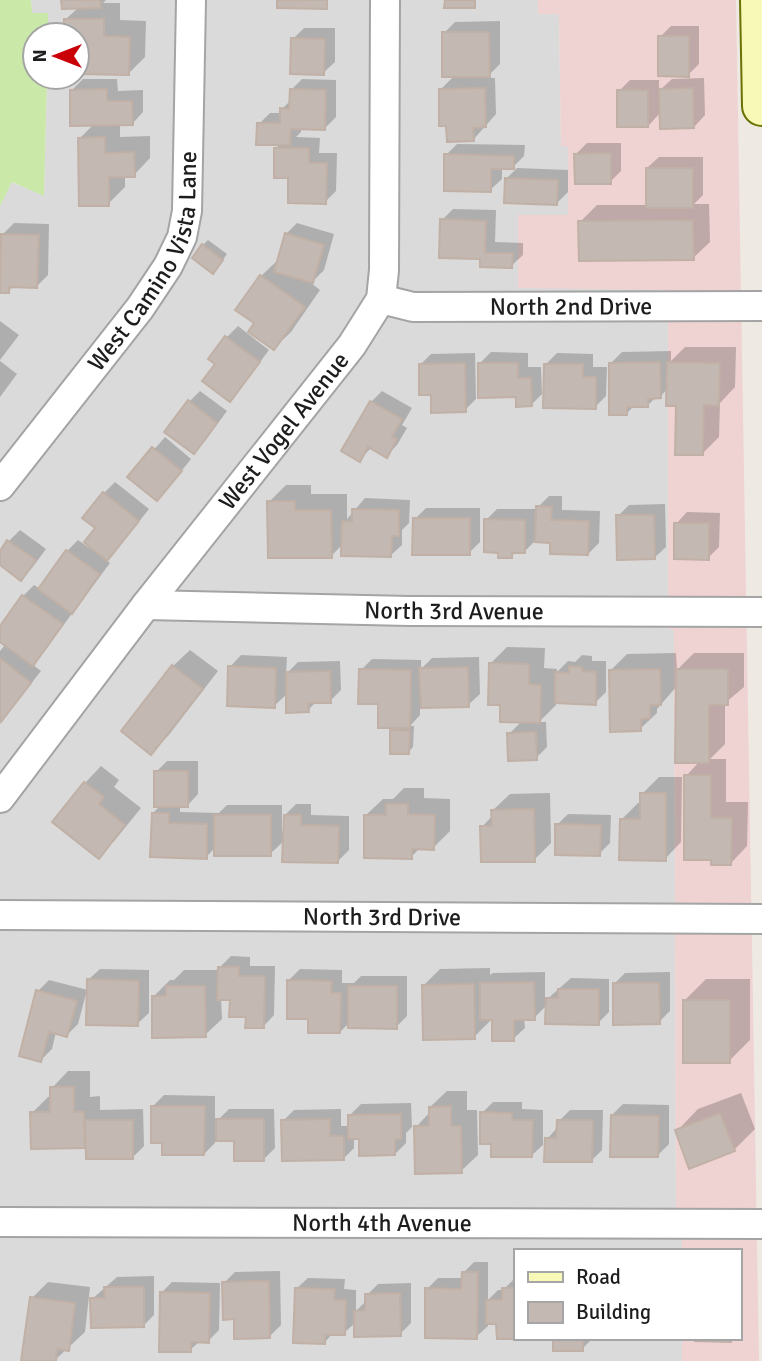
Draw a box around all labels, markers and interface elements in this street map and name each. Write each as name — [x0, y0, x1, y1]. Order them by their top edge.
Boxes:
north arrow — [21, 21, 91, 91]
text: N — [28, 49, 52, 63]
street label: West Camino Vista Lane — [81, 151, 203, 377]
street label: North 2nd Drive — [490, 291, 652, 322]
street label: West Vogel Avenue — [212, 346, 356, 516]
street label: North 3rd Avenue — [364, 595, 544, 626]
street label: North 3rd Drive — [303, 902, 461, 932]
street label: North 4th Avenue — [292, 1208, 472, 1238]
legend — [514, 1249, 741, 1340]
text: Road — [576, 1264, 621, 1290]
text: Building — [576, 1299, 651, 1325]

